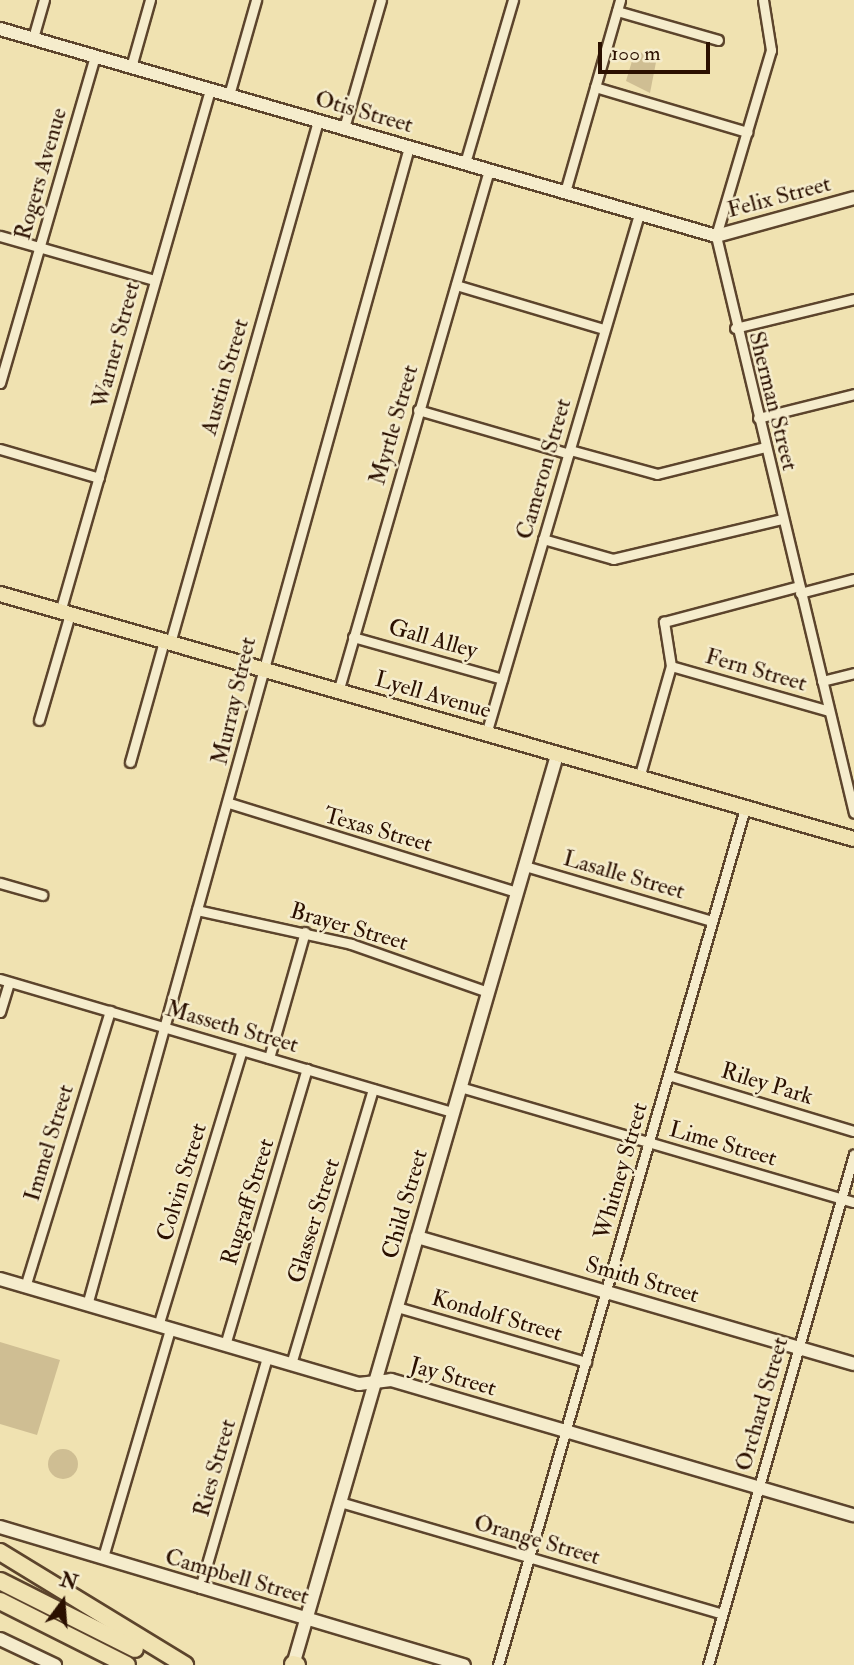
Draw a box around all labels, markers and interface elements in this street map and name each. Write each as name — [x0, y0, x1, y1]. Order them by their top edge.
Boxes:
scale bar — [602, 28, 714, 72]
text: 100 m — [611, 40, 661, 67]
street label: Otis Street — [312, 85, 416, 139]
street label: Rogers Avenue — [9, 105, 73, 243]
street label: Felix Street — [724, 170, 834, 224]
street label: Warner Street — [86, 279, 146, 411]
street label: Austin Street — [195, 316, 255, 438]
street label: Sherman Street — [742, 329, 804, 473]
street label: Myrtle Street — [364, 362, 424, 488]
street label: Cameron Street — [511, 395, 577, 543]
street label: Gall Alley — [385, 613, 481, 665]
street label: Murray Street — [206, 634, 262, 768]
street label: Fern Street — [702, 642, 810, 698]
street label: Lyell Avenue — [372, 665, 494, 725]
street label: Texas Street — [321, 801, 435, 859]
street label: Lasalle Street — [560, 845, 688, 905]
street label: Brayer Street — [287, 897, 411, 957]
street label: Masseth Street — [162, 995, 302, 1059]
street label: Riley Park — [718, 1057, 816, 1111]
street label: Immel Street — [18, 1081, 80, 1205]
street label: Whitney Street — [588, 1099, 654, 1243]
street label: Lime Street — [666, 1116, 780, 1172]
street label: Colvin Street — [151, 1120, 213, 1244]
street label: Rugraff Street — [216, 1135, 280, 1269]
street label: Child Street — [376, 1146, 434, 1262]
street label: Glasser Street — [282, 1155, 346, 1287]
street label: Smith Street — [582, 1251, 702, 1309]
street label: Kondolf Street — [429, 1284, 565, 1348]
street label: Orchard Street — [730, 1334, 794, 1474]
street label: Jay Street — [407, 1352, 499, 1402]
street label: Ries Street — [188, 1416, 242, 1520]
street label: Orange Street — [471, 1509, 603, 1571]
street label: Campbell Street — [162, 1543, 312, 1611]
north arrow — [28, 1567, 98, 1637]
text: N — [57, 1568, 80, 1596]

